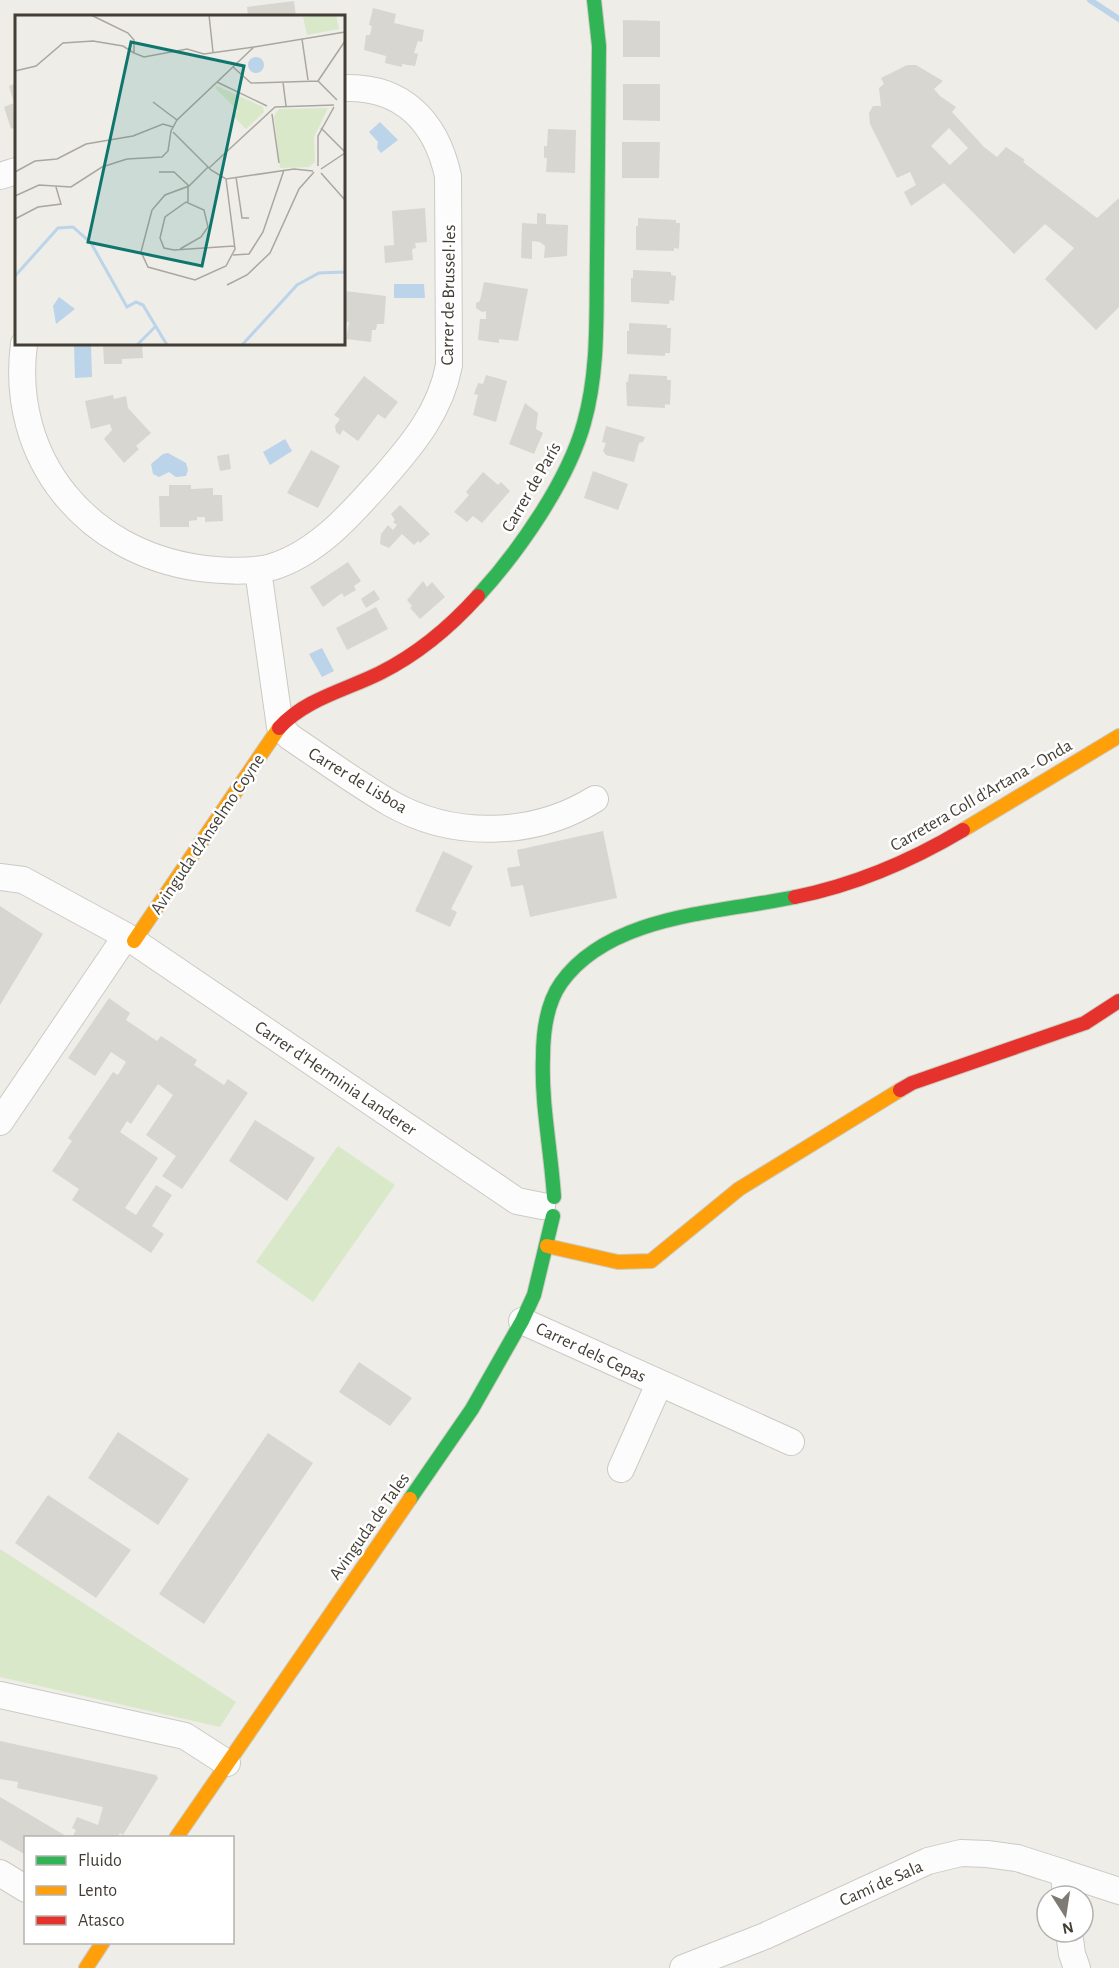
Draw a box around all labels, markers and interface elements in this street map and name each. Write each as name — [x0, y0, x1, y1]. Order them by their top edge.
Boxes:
inset map — [15, 15, 345, 345]
street label: Carrer de Brussel·les — [439, 224, 459, 366]
street label: Carrer de París — [499, 439, 565, 536]
street label: Carretera Coll d’Artana - Onda — [888, 736, 1075, 855]
street label: Carrer de Lisboa — [305, 744, 410, 817]
street label: Avinguda d'Anselmo Coyne — [148, 751, 268, 918]
street label: Carrer d'Herminia Landerer — [251, 1018, 420, 1140]
street label: Carrer dels Cepas — [533, 1320, 648, 1386]
street label: Avinguda de Tales — [326, 1470, 413, 1583]
legend — [24, 1836, 234, 1944]
text: Fluido — [78, 1852, 122, 1870]
street label: Camí de Sala — [837, 1858, 926, 1910]
text: Lento — [78, 1882, 117, 1900]
north arrow — [1035, 1884, 1095, 1944]
text: Atasco — [78, 1912, 125, 1930]
text: N — [1061, 1919, 1075, 1937]

